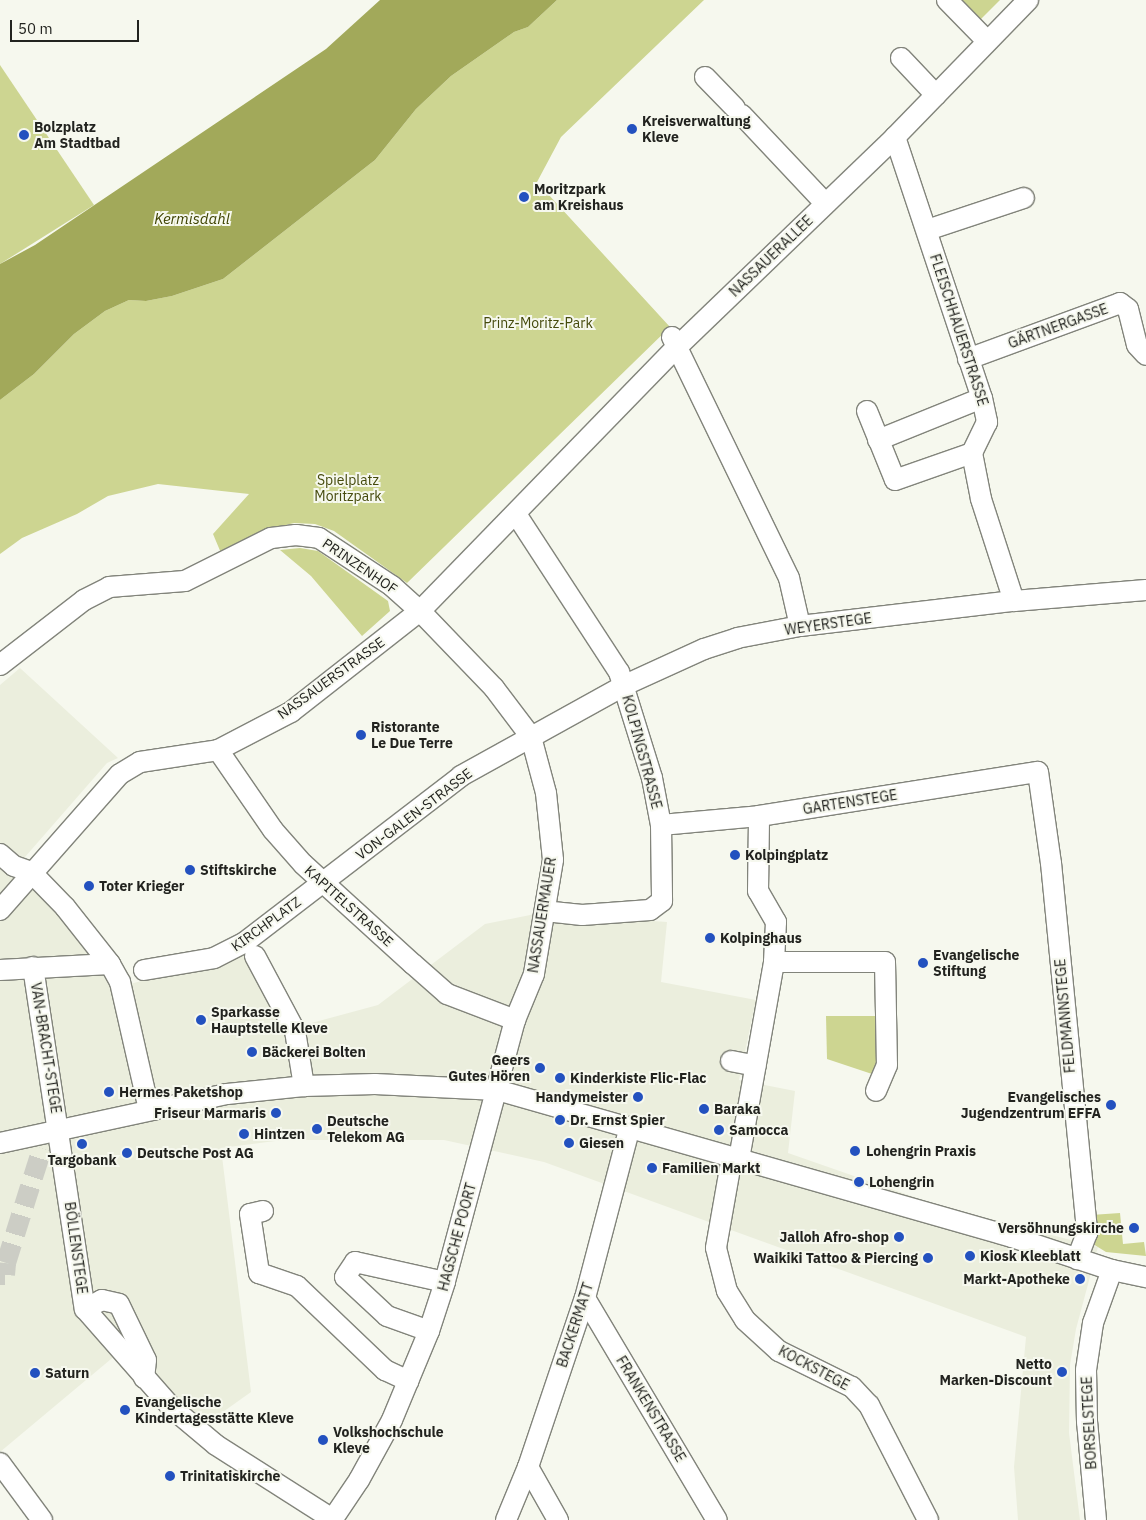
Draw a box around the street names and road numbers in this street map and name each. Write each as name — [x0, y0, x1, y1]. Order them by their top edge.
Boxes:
street label: NASSAUERALLEE — [726, 212, 816, 300]
street label: FLEISCHHAUERSTRASSE — [926, 252, 992, 408]
street label: GÄRTNERGASSE — [1006, 300, 1110, 352]
street label: PRINZENHOF — [319, 535, 401, 597]
street label: WEYERSTEGE — [783, 610, 873, 638]
street label: NASSAUERSTRASSE — [274, 633, 388, 723]
street label: KOLPINGSTRASSE — [619, 693, 665, 811]
street label: VON-GALEN-STRASSE — [353, 765, 475, 863]
street label: GARTENSTEGE — [802, 786, 898, 818]
street label: NASSAUERMAUER — [525, 856, 559, 974]
street label: KAPITELSTRASSE — [301, 862, 397, 950]
street label: KIRCHPLATZ — [228, 893, 304, 955]
street label: FELDMANNSTEGE — [1052, 958, 1078, 1074]
street label: VAN-BRACHT-STEGE — [27, 981, 65, 1115]
street label: HAGSCHE POORT — [434, 1181, 480, 1293]
street label: BÖLLENSTEGE — [61, 1201, 91, 1295]
street label: BACKERMATT — [553, 1280, 597, 1370]
street label: KOCKSTEGE — [776, 1342, 852, 1394]
street label: FRANKENSTRASSE — [613, 1353, 689, 1465]
street label: BORSELSTEGE — [1078, 1376, 1100, 1470]

